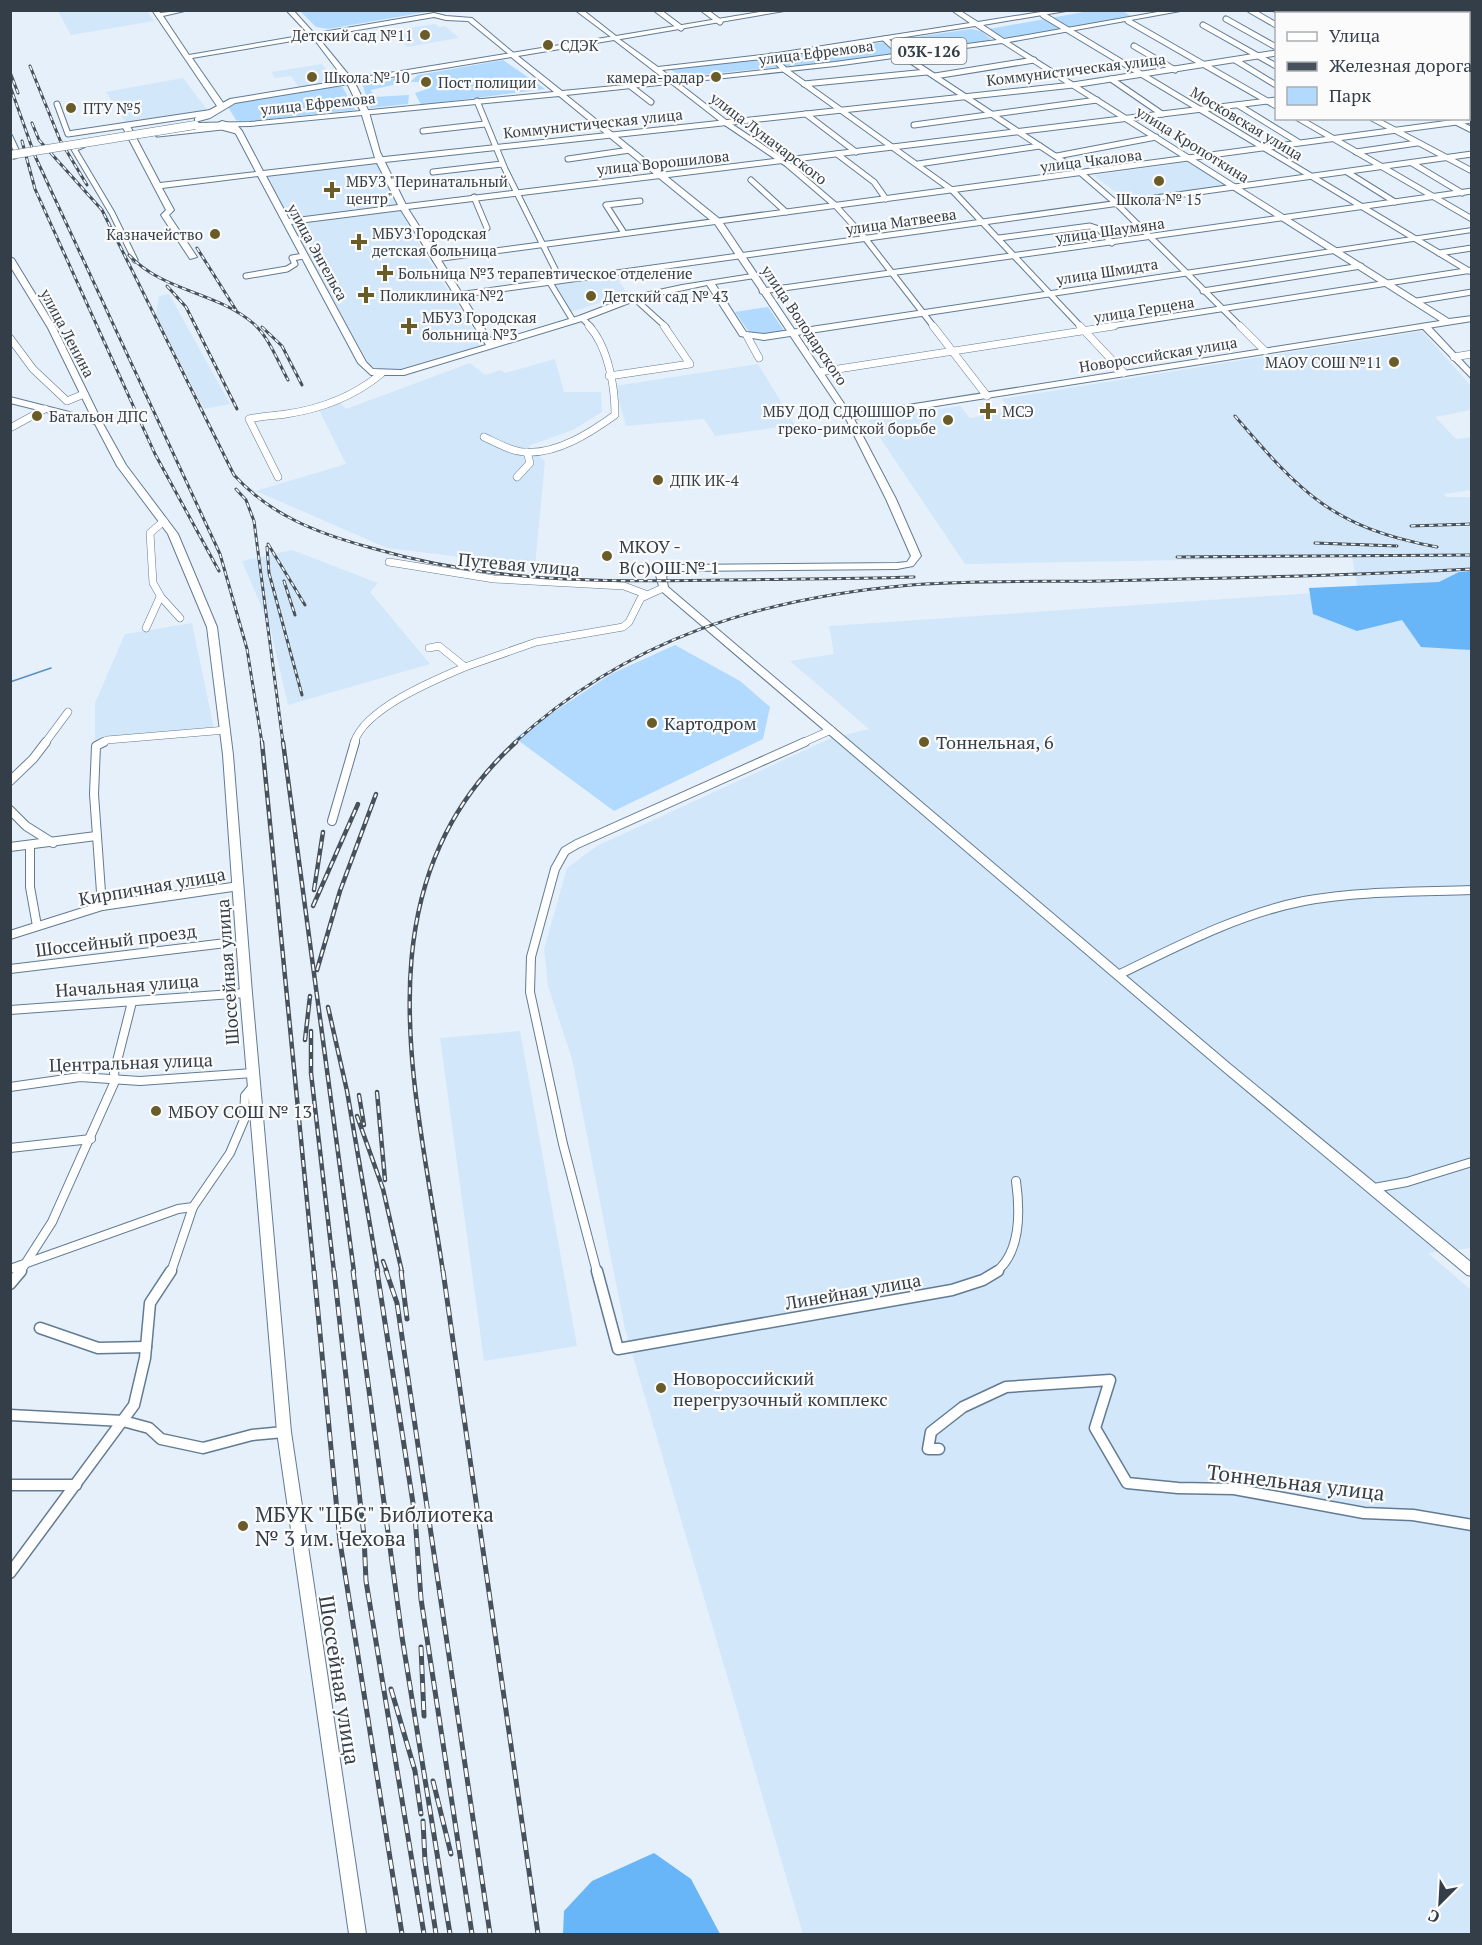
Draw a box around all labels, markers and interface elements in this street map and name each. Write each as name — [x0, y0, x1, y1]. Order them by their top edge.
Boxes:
legend — [1275, 12, 1470, 120]
text: Улица — [1329, 23, 1380, 47]
place label: Детский сад №11 — [291, 25, 413, 45]
marker: Детский сад №11 — [418, 28, 432, 42]
place label: СДЭК — [560, 35, 599, 55]
street label: улица Ефремова — [757, 35, 875, 69]
marker: СДЭК — [541, 38, 555, 52]
road number: 03К-126 — [892, 38, 966, 64]
street label: Коммунистическая улица — [985, 48, 1167, 90]
text: Железная дорога — [1329, 53, 1472, 77]
place label: Школа № 10 — [324, 67, 410, 87]
place label: камера-радар — [607, 67, 704, 87]
marker: Школа № 10 — [305, 70, 319, 84]
marker: камера-радар — [709, 70, 723, 84]
place label: Пост полиции — [438, 72, 537, 92]
marker: Пост полиции — [419, 75, 433, 89]
street label: Московская улица — [1187, 81, 1307, 165]
text: Парк — [1329, 83, 1371, 107]
street label: улица Ефремова — [259, 87, 377, 119]
street label: улица Луначарского — [706, 87, 832, 189]
place label: ПТУ №5 — [83, 98, 141, 118]
marker: ПТУ №5 — [64, 101, 78, 115]
street label: улица Кропоткина — [1132, 101, 1254, 187]
street label: Коммунистическая улица — [502, 104, 684, 142]
street label: улица Чкалова — [1038, 144, 1143, 176]
street label: улица Ворошилова — [595, 145, 731, 179]
place label: МБУЗ "Перинатальный центр" — [346, 171, 508, 208]
marker: Школа № 15 — [1152, 174, 1166, 188]
marker: МБУЗ "Перинатальный центр" — [323, 181, 341, 199]
place label: Школа № 15 — [1116, 189, 1202, 209]
street label: улица Энгельса — [283, 199, 353, 304]
street label: улица Матвеева — [843, 203, 958, 239]
street label: улица Шаумяна — [1053, 212, 1166, 248]
place label: МБУЗ Городская детская больница — [372, 223, 497, 260]
place label: Казначейство — [106, 224, 203, 244]
marker: Казначейство — [208, 227, 222, 241]
marker: МБУЗ Городская детская больница — [350, 233, 368, 251]
street label: улица Шмидта — [1054, 253, 1160, 289]
street label: улица Володарского — [757, 260, 853, 389]
place label: Больница №3 терапевтическое отделение — [398, 263, 693, 283]
marker: Больница №3 терапевтическое отделение — [376, 264, 394, 282]
street label: улица Ленина — [36, 284, 100, 381]
place label: Поликлиника №2 — [380, 285, 504, 305]
marker: Поликлиника №2 — [357, 286, 375, 304]
place label: Детский сад № 43 — [603, 286, 728, 306]
marker: Детский сад № 43 — [584, 289, 598, 303]
street label: улица Герцена — [1091, 291, 1196, 327]
place label: МБУЗ Городская больница №3 — [422, 307, 537, 344]
marker: МБУЗ Городская больница №3 — [400, 317, 418, 335]
street label: Новороссийская улица — [1077, 332, 1239, 376]
place label: МАОУ СОШ №11 — [1265, 352, 1382, 372]
marker: МАОУ СОШ №11 — [1387, 355, 1401, 369]
place label: МБУ ДОД СДЮШШОР по греко-римской борьбе — [763, 401, 936, 438]
place label: МСЭ — [1002, 401, 1034, 421]
marker: МСЭ — [979, 402, 997, 420]
place label: Батальон ДПС — [49, 406, 148, 426]
marker: Батальон ДПС — [30, 409, 44, 423]
marker: МБУ ДОД СДЮШШОР по греко-римской борьбе — [941, 413, 955, 427]
place label: ДПК ИК-4 — [670, 470, 739, 490]
marker: ДПК ИК-4 — [651, 473, 665, 487]
place label: МКОУ - В(с)ОШ № 1 — [619, 534, 720, 579]
street label: Путевая улица — [457, 547, 581, 581]
marker: МКОУ - В(с)ОШ № 1 — [600, 549, 614, 563]
place label: Картодром — [664, 711, 757, 735]
marker: Картодром — [645, 716, 659, 730]
place label: Тоннельная, 6 — [936, 730, 1054, 754]
marker: Тоннельная, 6 — [917, 735, 931, 749]
street label: Кирпичная улица — [77, 861, 227, 911]
street label: Шоссейная улица — [210, 898, 244, 1046]
street label: Шоссейный проезд — [34, 918, 198, 962]
street label: Начальная улица — [54, 968, 200, 1002]
street label: Центральная улица — [49, 1047, 213, 1077]
place label: МБОУ СОШ № 13 — [168, 1099, 312, 1123]
marker: МБОУ СОШ № 13 — [149, 1104, 163, 1118]
street label: Линейная улица — [782, 1267, 923, 1315]
place label: Новороссийский перегрузочный комплекс — [673, 1366, 888, 1411]
marker: Новороссийский перегрузочный комплекс — [654, 1381, 668, 1395]
street label: Тоннельная улица — [1206, 1457, 1387, 1507]
place label: МБУК "ЦБС" Библиотека № 3 им. Чехова — [255, 1500, 494, 1552]
marker: МБУК "ЦБС" Библиотека № 3 им. Чехова — [236, 1519, 250, 1533]
street label: Шоссейная улица — [313, 1593, 367, 1767]
north arrow — [1410, 1873, 1470, 1933]
text: С — [1425, 1905, 1443, 1929]

